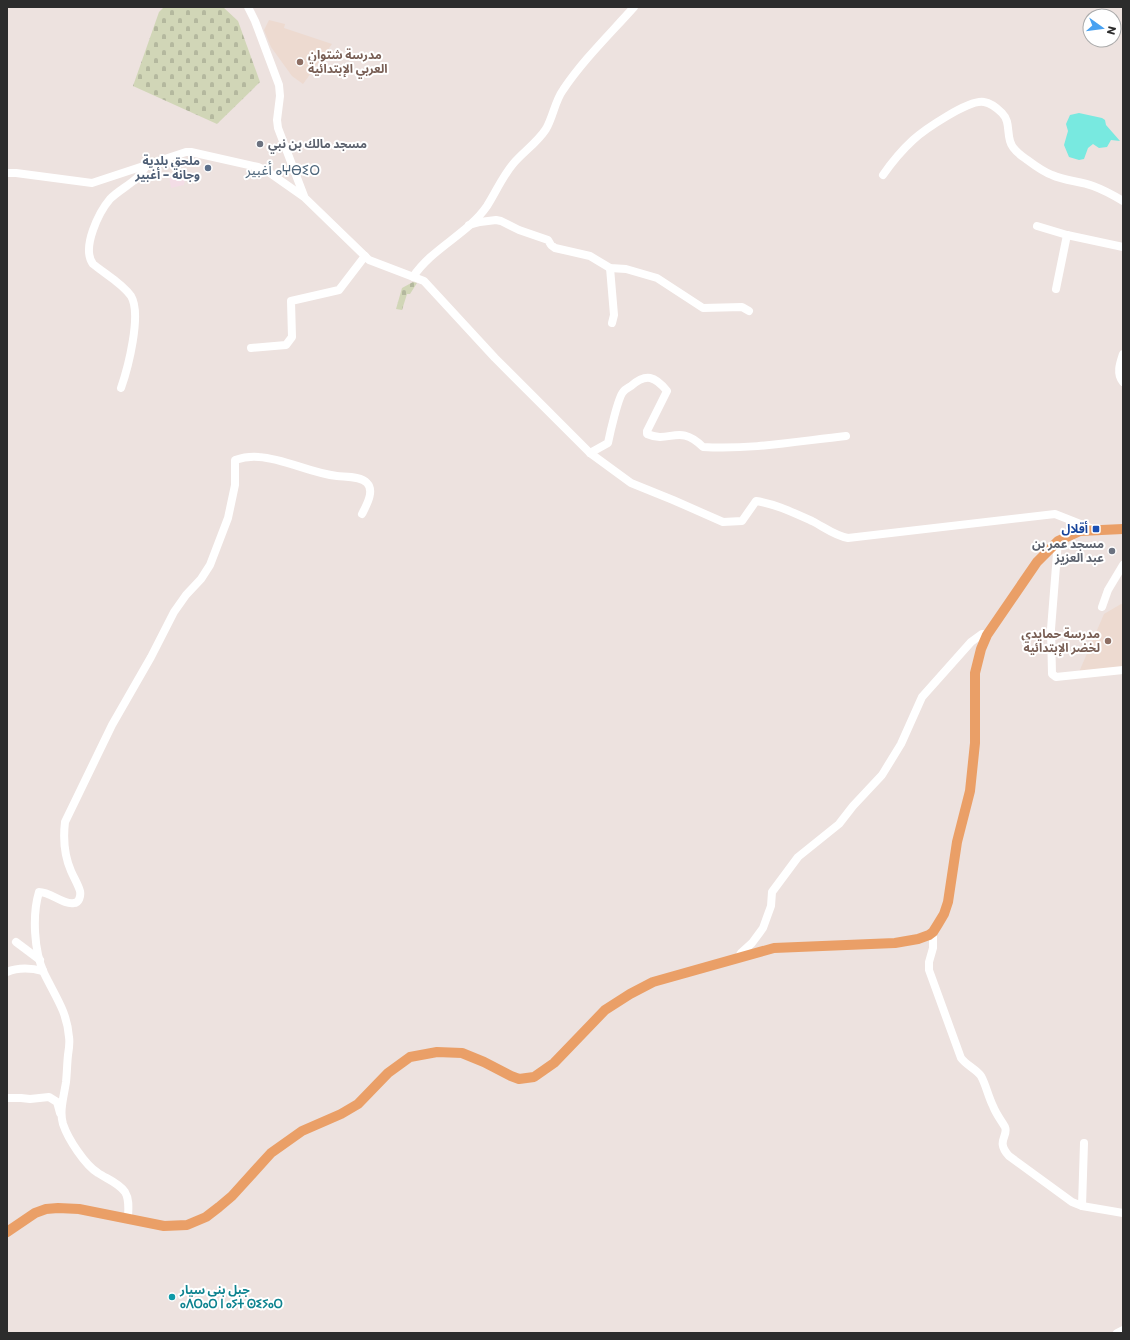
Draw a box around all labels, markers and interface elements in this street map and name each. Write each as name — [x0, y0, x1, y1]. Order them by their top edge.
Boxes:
north arrow — [1082, 8, 1122, 48]
text: N — [1103, 24, 1120, 36]
place label: مدرسة شتوان العربي الإبتدائية — [308, 46, 388, 79]
marker: مدرسة شتوان العربي الإبتدائية — [295, 57, 305, 67]
place label: مسجد مالك بن نبي — [268, 135, 367, 154]
marker: مسجد مالك بن نبي — [255, 139, 265, 149]
place label: ملحق بلدية وجانة - أغبير — [134, 152, 200, 183]
district label: أغبير ⴰⵖⴱⵉⵔ — [245, 160, 320, 180]
marker: ملحق بلدية وجانة - أغبير — [203, 163, 213, 173]
place label: أقلال — [1062, 520, 1088, 537]
marker: أقلال — [1091, 524, 1101, 534]
place label: مسجد عمر بن عبد العزيز — [1032, 535, 1104, 566]
marker: مسجد عمر بن عبد العزيز — [1107, 546, 1117, 556]
place label: مدرسة حمايدي لخضر الإبتدائية — [1021, 625, 1100, 657]
marker: مدرسة حمايدي لخضر الإبتدائية — [1103, 636, 1113, 646]
place label: جبل بني سيار ⴰⴷⵔⴰⵔ ⵏ ⴰⵢⵜ ⵙⵉⵢⴰⵔ — [179, 1281, 283, 1312]
marker: جبل بني سيار ⴰⴷⵔⴰⵔ ⵏ ⴰⵢⵜ ⵙⵉⵢⴰⵔ — [167, 1292, 177, 1302]

